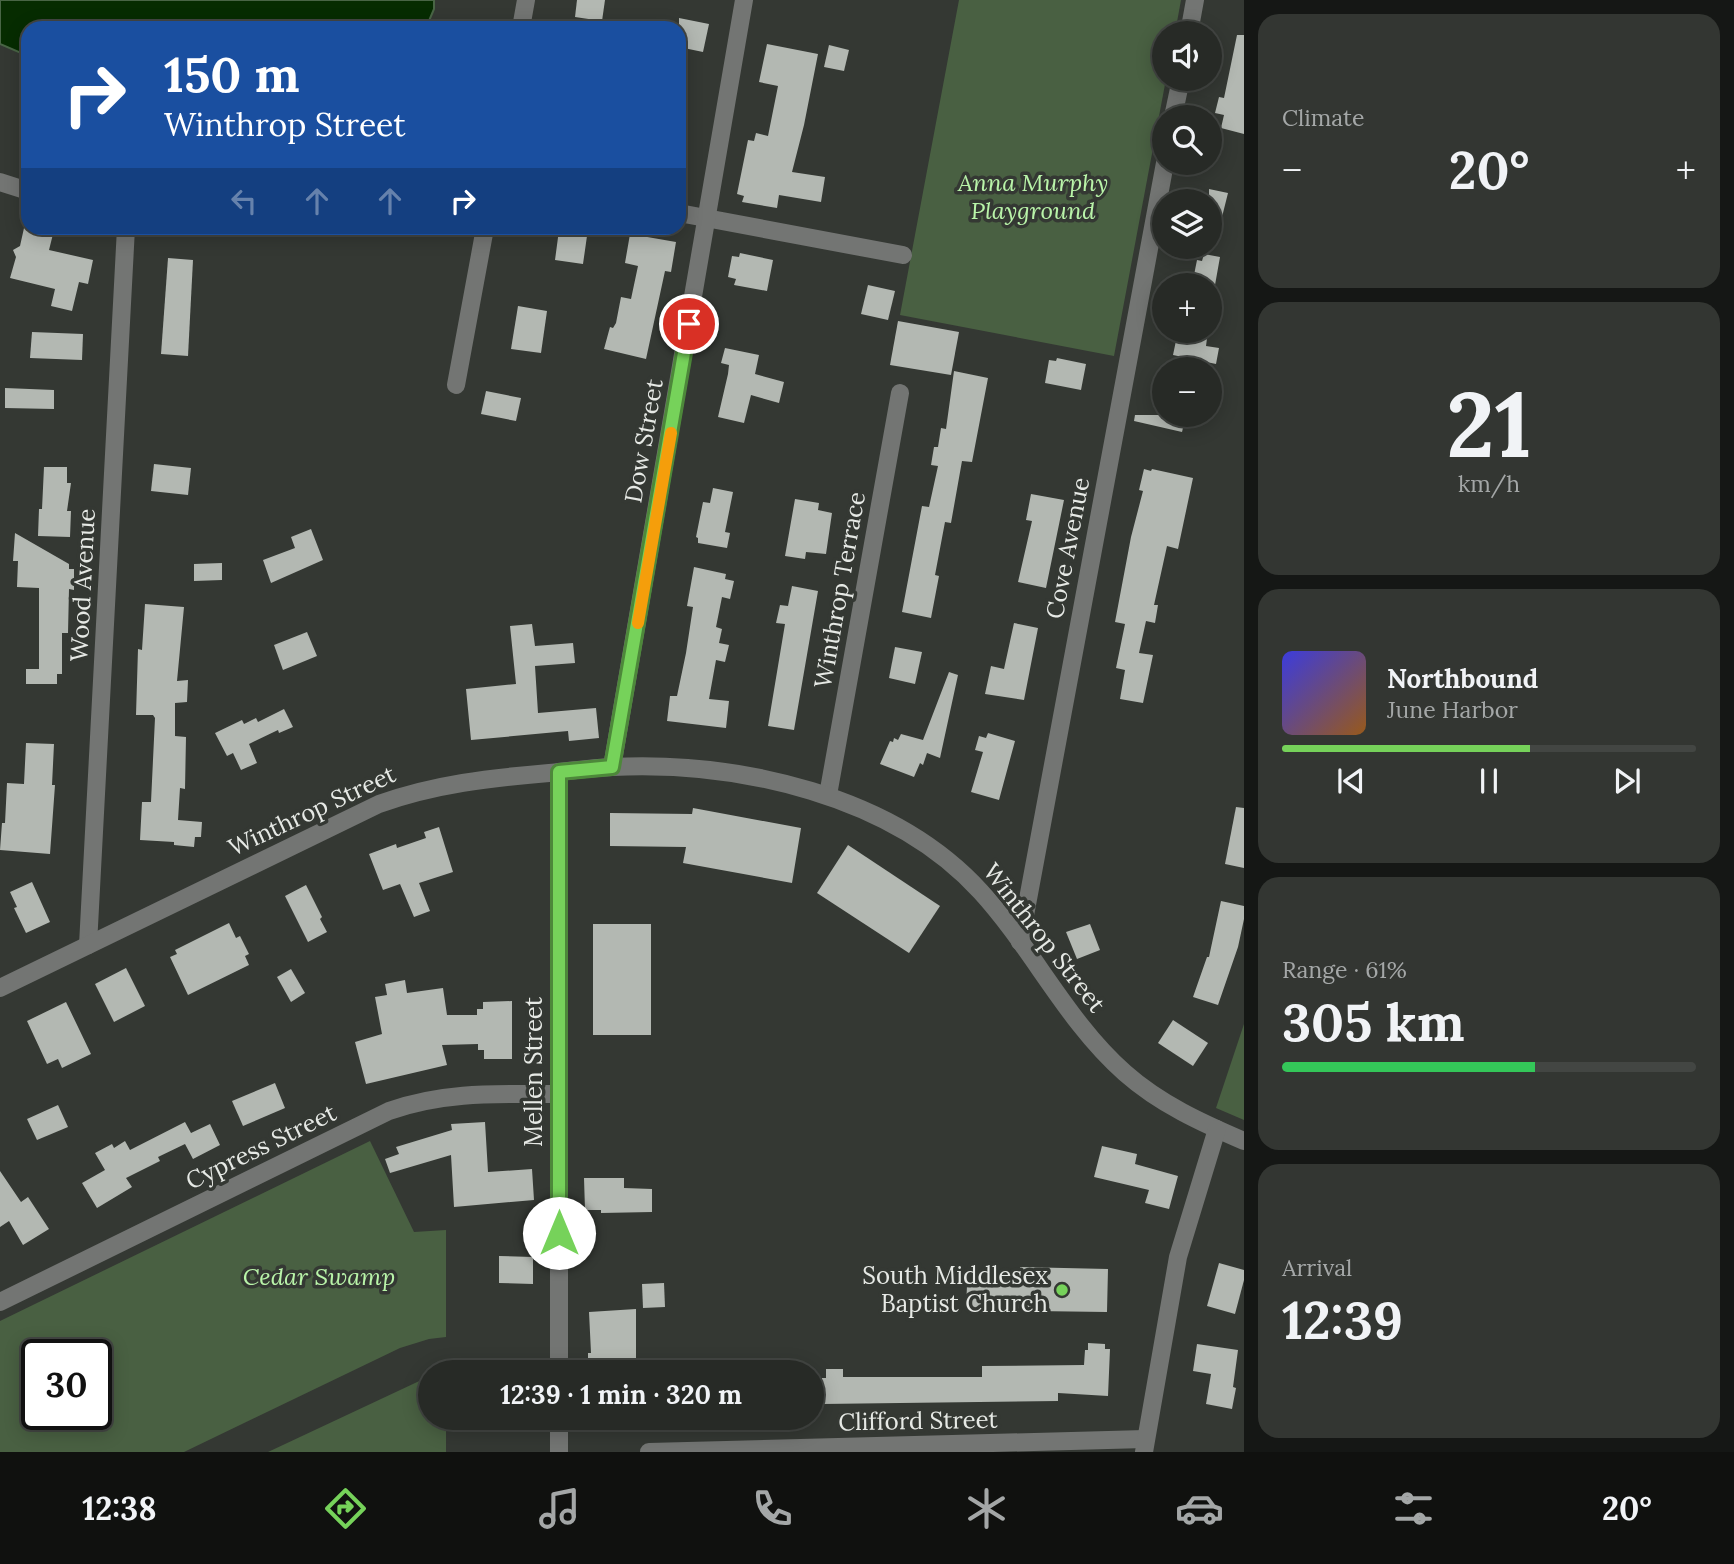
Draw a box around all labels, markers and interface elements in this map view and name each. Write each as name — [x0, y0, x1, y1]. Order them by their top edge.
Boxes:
map controls — [1152, 21, 1222, 427]
button: sound — [1152, 21, 1222, 91]
text: 150 m — [164, 43, 300, 105]
icon: right — [49, 49, 140, 140]
text: Climate — [1282, 103, 1364, 132]
text: Winthrop Street — [164, 104, 406, 145]
button: search — [1152, 105, 1222, 175]
text: 20° — [1449, 137, 1529, 203]
text: − — [1282, 146, 1302, 194]
text: + — [1676, 146, 1696, 194]
park label: Anna Murphy Playground — [957, 167, 1108, 226]
icon: left — [225, 182, 263, 220]
icon: ahead — [298, 182, 336, 220]
icon: ahead — [371, 182, 409, 220]
icon: right — [444, 182, 482, 220]
button: layers — [1152, 189, 1222, 259]
button: + — [1152, 273, 1222, 343]
pin — [659, 294, 719, 354]
icon: arrive — [670, 305, 708, 343]
button: − — [1152, 357, 1222, 427]
text: 21 — [1446, 365, 1532, 482]
street label: Dow Street — [617, 376, 670, 505]
text: km/h — [1458, 469, 1520, 498]
street label: Cove Avenue — [1039, 475, 1096, 621]
street label: Winthrop Terrace — [807, 489, 872, 691]
street label: Wood Avenue — [63, 508, 102, 662]
text: Northbound — [1387, 662, 1538, 695]
text: June Harbor — [1387, 695, 1518, 724]
street label: Winthrop Street — [223, 758, 401, 863]
icon: previous — [1332, 762, 1370, 800]
icon: pause — [1470, 762, 1508, 800]
icon: next — [1608, 762, 1646, 800]
street label: Winthrop Street — [976, 857, 1113, 1019]
text: Range · 61% — [1282, 955, 1407, 984]
text: 305 km — [1282, 989, 1465, 1055]
street label: Mellen Street — [518, 996, 549, 1147]
street label: Cypress Street — [180, 1096, 342, 1196]
position arrow — [522, 1196, 596, 1270]
text: Arrival — [1282, 1253, 1352, 1282]
place label: South Middlesex Baptist Church — [862, 1260, 1048, 1319]
park label: Cedar Swamp — [243, 1261, 395, 1292]
marker: South Middlesex Baptist Church — [1054, 1282, 1070, 1298]
text: 12:39 — [1282, 1287, 1403, 1353]
speed limit sign: 30 — [21, 1339, 112, 1430]
text: 12:39 · 1 min · 320 m — [500, 1378, 742, 1411]
street label: Clifford Street — [838, 1404, 999, 1437]
icon: directions — [321, 1484, 370, 1533]
icon: music — [535, 1484, 584, 1533]
icon: phone — [748, 1484, 797, 1533]
icon: climate — [962, 1484, 1011, 1533]
icon: car — [1175, 1484, 1224, 1533]
icon: filters — [1389, 1484, 1438, 1533]
text: 12:38 — [82, 1488, 157, 1529]
text: 20° — [1602, 1488, 1652, 1529]

